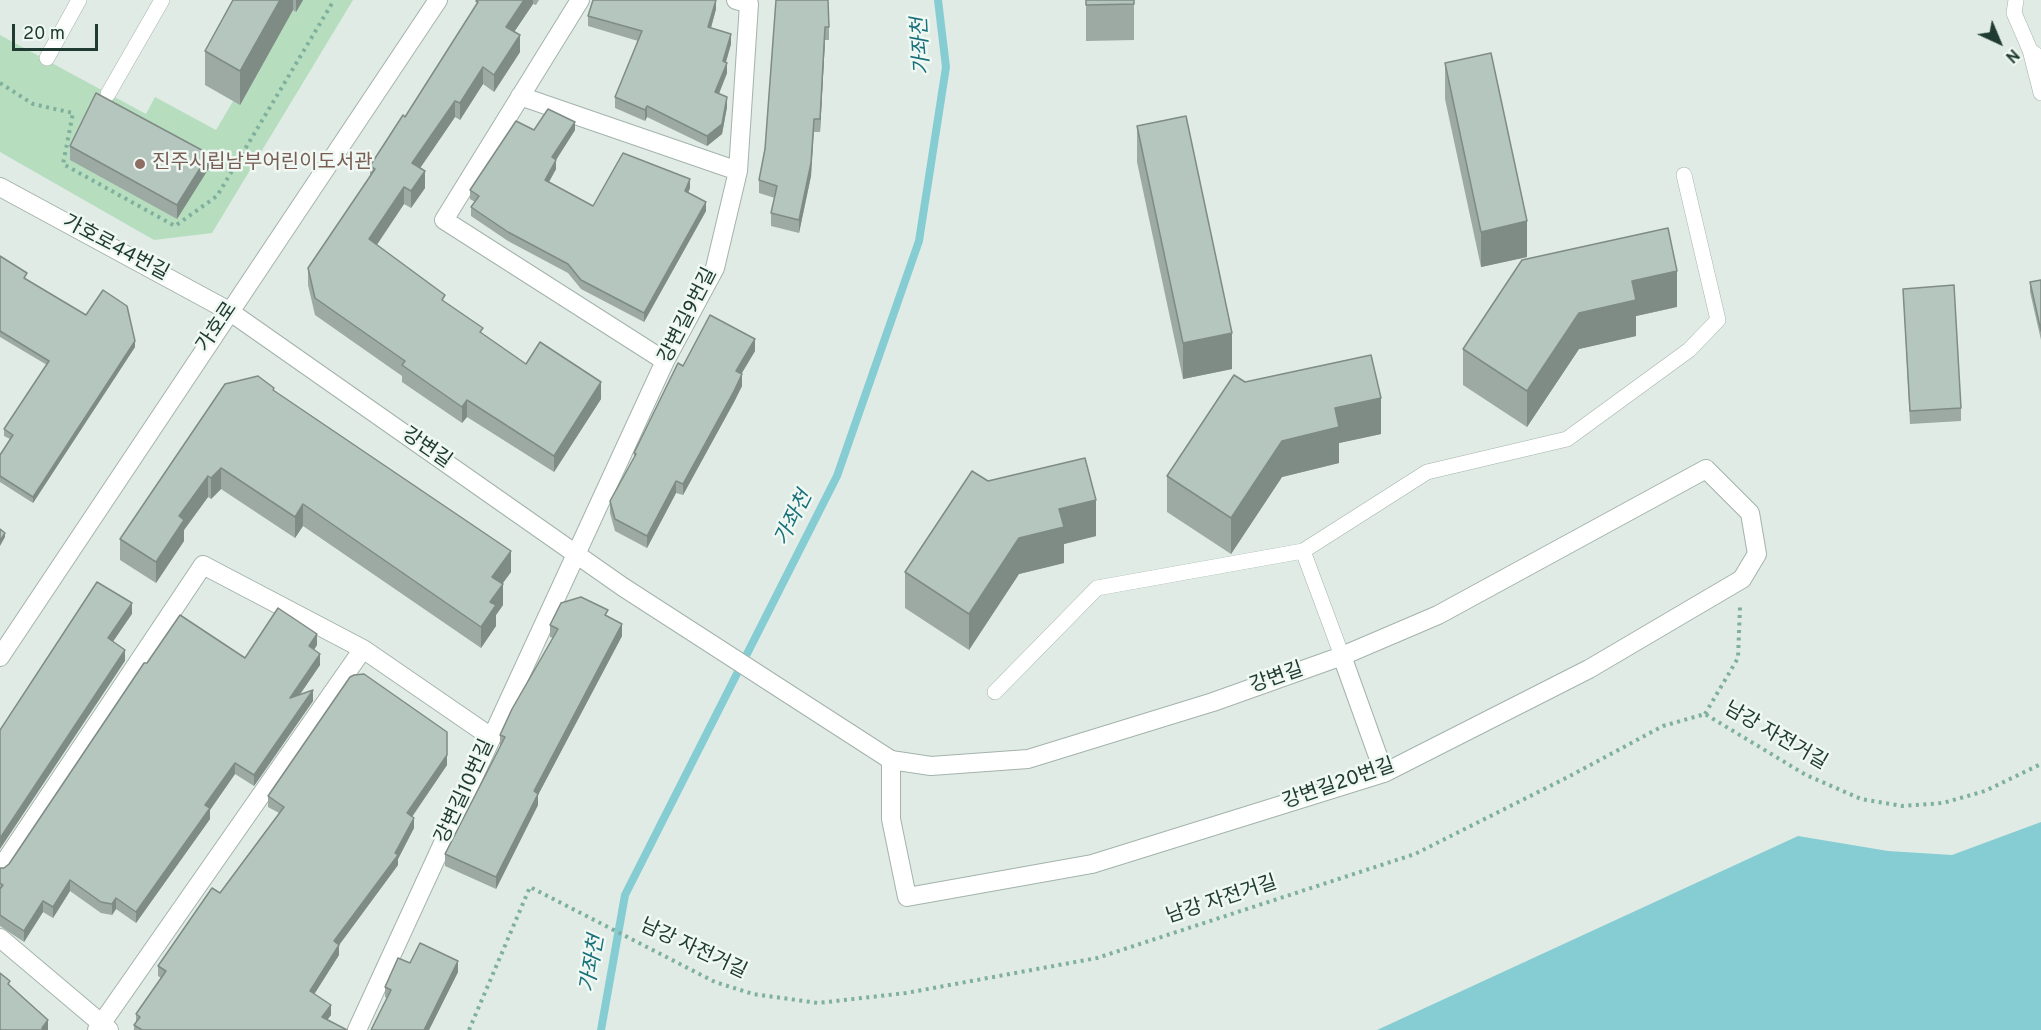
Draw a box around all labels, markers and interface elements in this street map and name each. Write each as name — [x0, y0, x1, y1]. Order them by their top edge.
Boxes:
scale bar — [15, 12, 100, 50]
north arrow — [1969, 12, 2029, 72]
water label: 가좌천 — [909, 16, 937, 76]
text: 20 m — [23, 23, 65, 46]
text: N — [2000, 44, 2023, 66]
place label: 진주시립남부어린이도서관 — [152, 152, 373, 176]
marker: 진주시립남부어린이도서관 — [133, 157, 147, 171]
street label: 가호로44번길 — [58, 211, 172, 287]
street label: 강변길9번길 — [655, 264, 723, 368]
street label: 가호로 — [193, 298, 243, 358]
street label: 강변길 — [397, 423, 455, 475]
water label: 가좌천 — [771, 487, 819, 551]
street label: 강변길 — [1247, 659, 1307, 699]
street label: 남강 자전거길 — [1719, 698, 1831, 776]
street label: 강변길10번길 — [431, 736, 501, 848]
street label: 강변길20번길 — [1280, 755, 1398, 815]
street label: 남강 자전거길 — [1164, 872, 1280, 930]
street label: 남강 자전거길 — [636, 915, 750, 985]
water label: 가좌천 — [577, 933, 611, 995]

